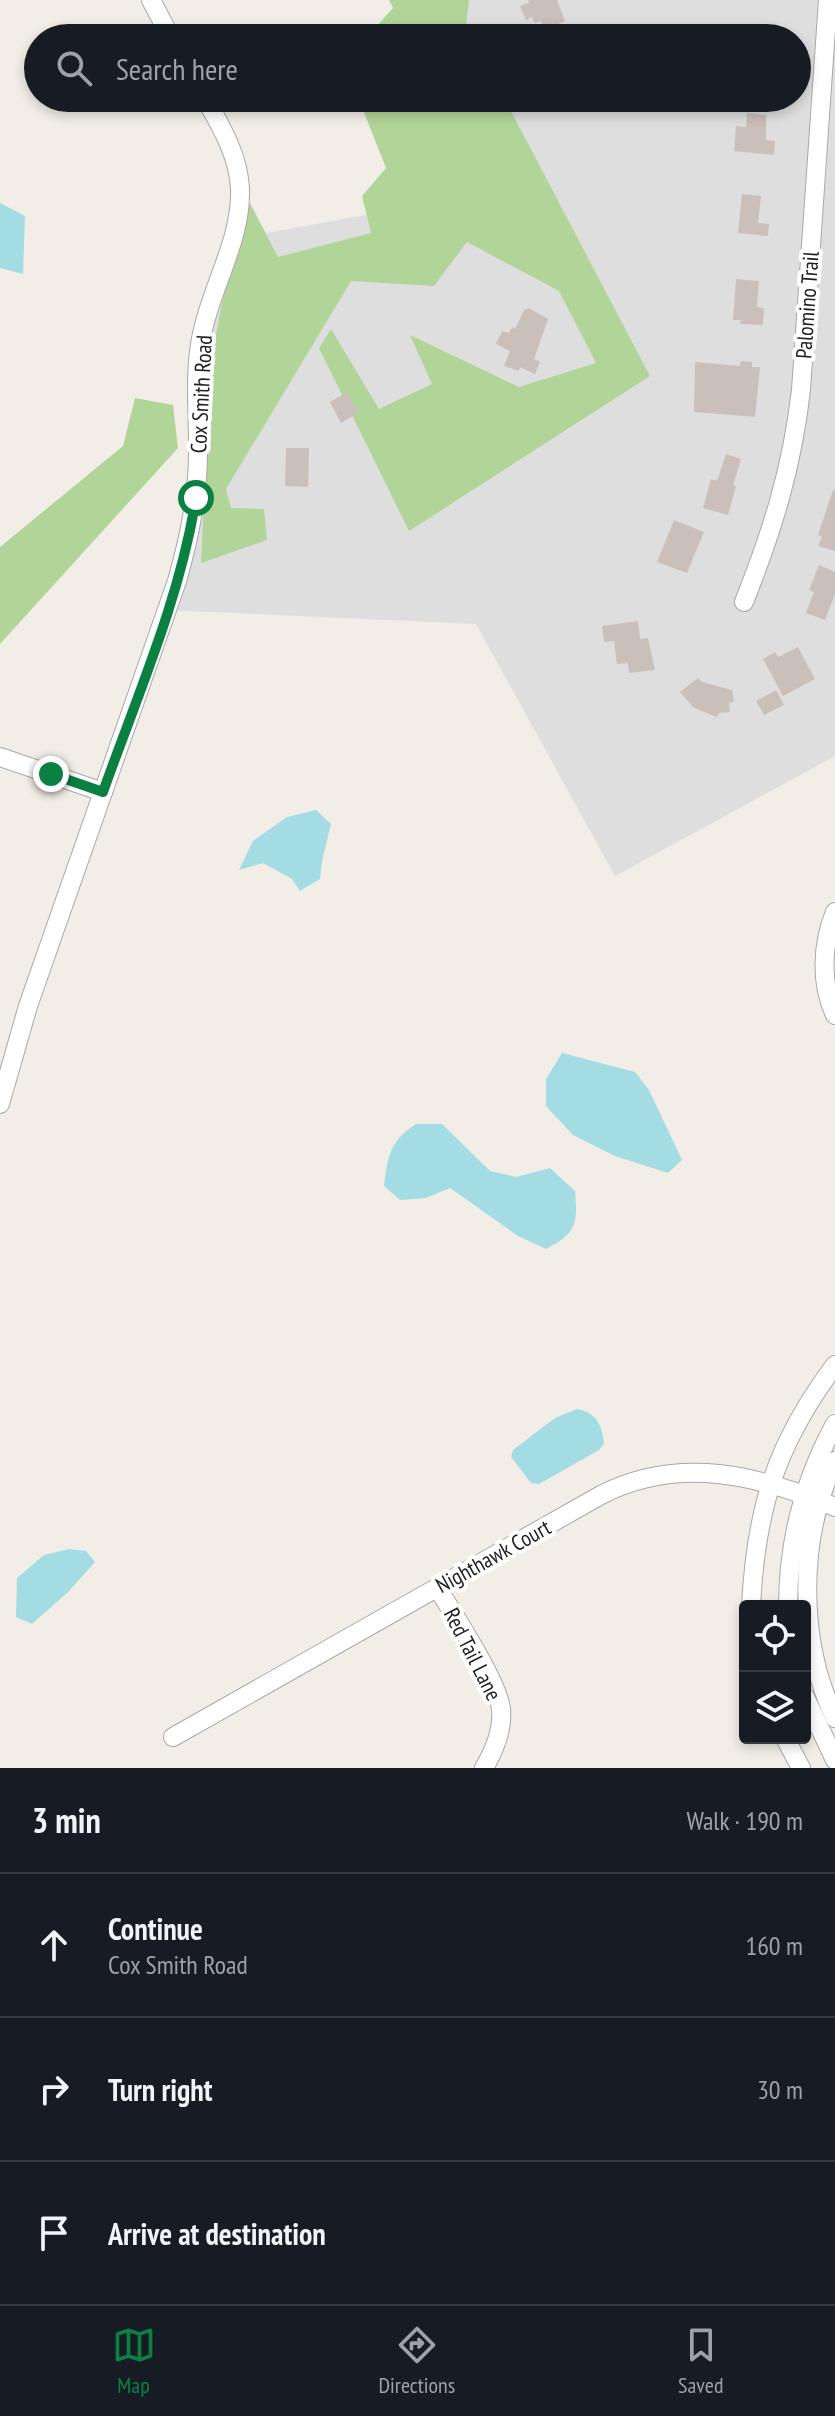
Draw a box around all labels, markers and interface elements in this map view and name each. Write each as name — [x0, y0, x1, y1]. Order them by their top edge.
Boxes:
search box — [24, 24, 811, 112]
icon: search — [52, 46, 96, 90]
text: Search here — [116, 49, 238, 88]
street label: Palomino Trail — [789, 249, 825, 360]
street label: Cox Smith Road — [184, 334, 218, 454]
route start — [178, 480, 214, 516]
route end — [33, 756, 69, 792]
street label: Nighthawk Court — [431, 1513, 555, 1599]
map controls — [739, 1600, 811, 1744]
button: locate — [739, 1600, 811, 1672]
street label: Red Tail Lane — [438, 1603, 508, 1705]
button: layers — [739, 1672, 811, 1744]
text: 3 min — [32, 1798, 101, 1842]
text: Walk · 190 m — [686, 1804, 803, 1837]
text: Continue — [108, 1909, 203, 1948]
icon: ahead — [32, 1923, 76, 1967]
text: 160 m — [745, 1929, 803, 1962]
text: Cox Smith Road — [108, 1948, 248, 1981]
icon: right — [32, 2067, 76, 2111]
text: Turn right — [108, 2070, 212, 2109]
text: 30 m — [757, 2073, 803, 2106]
icon: arrive — [32, 2211, 76, 2255]
text: Arrive at destination — [108, 2214, 326, 2253]
tab: Map — [112, 2323, 156, 2399]
tab: Directions — [379, 2323, 455, 2399]
tab: Saved — [678, 2323, 723, 2399]

